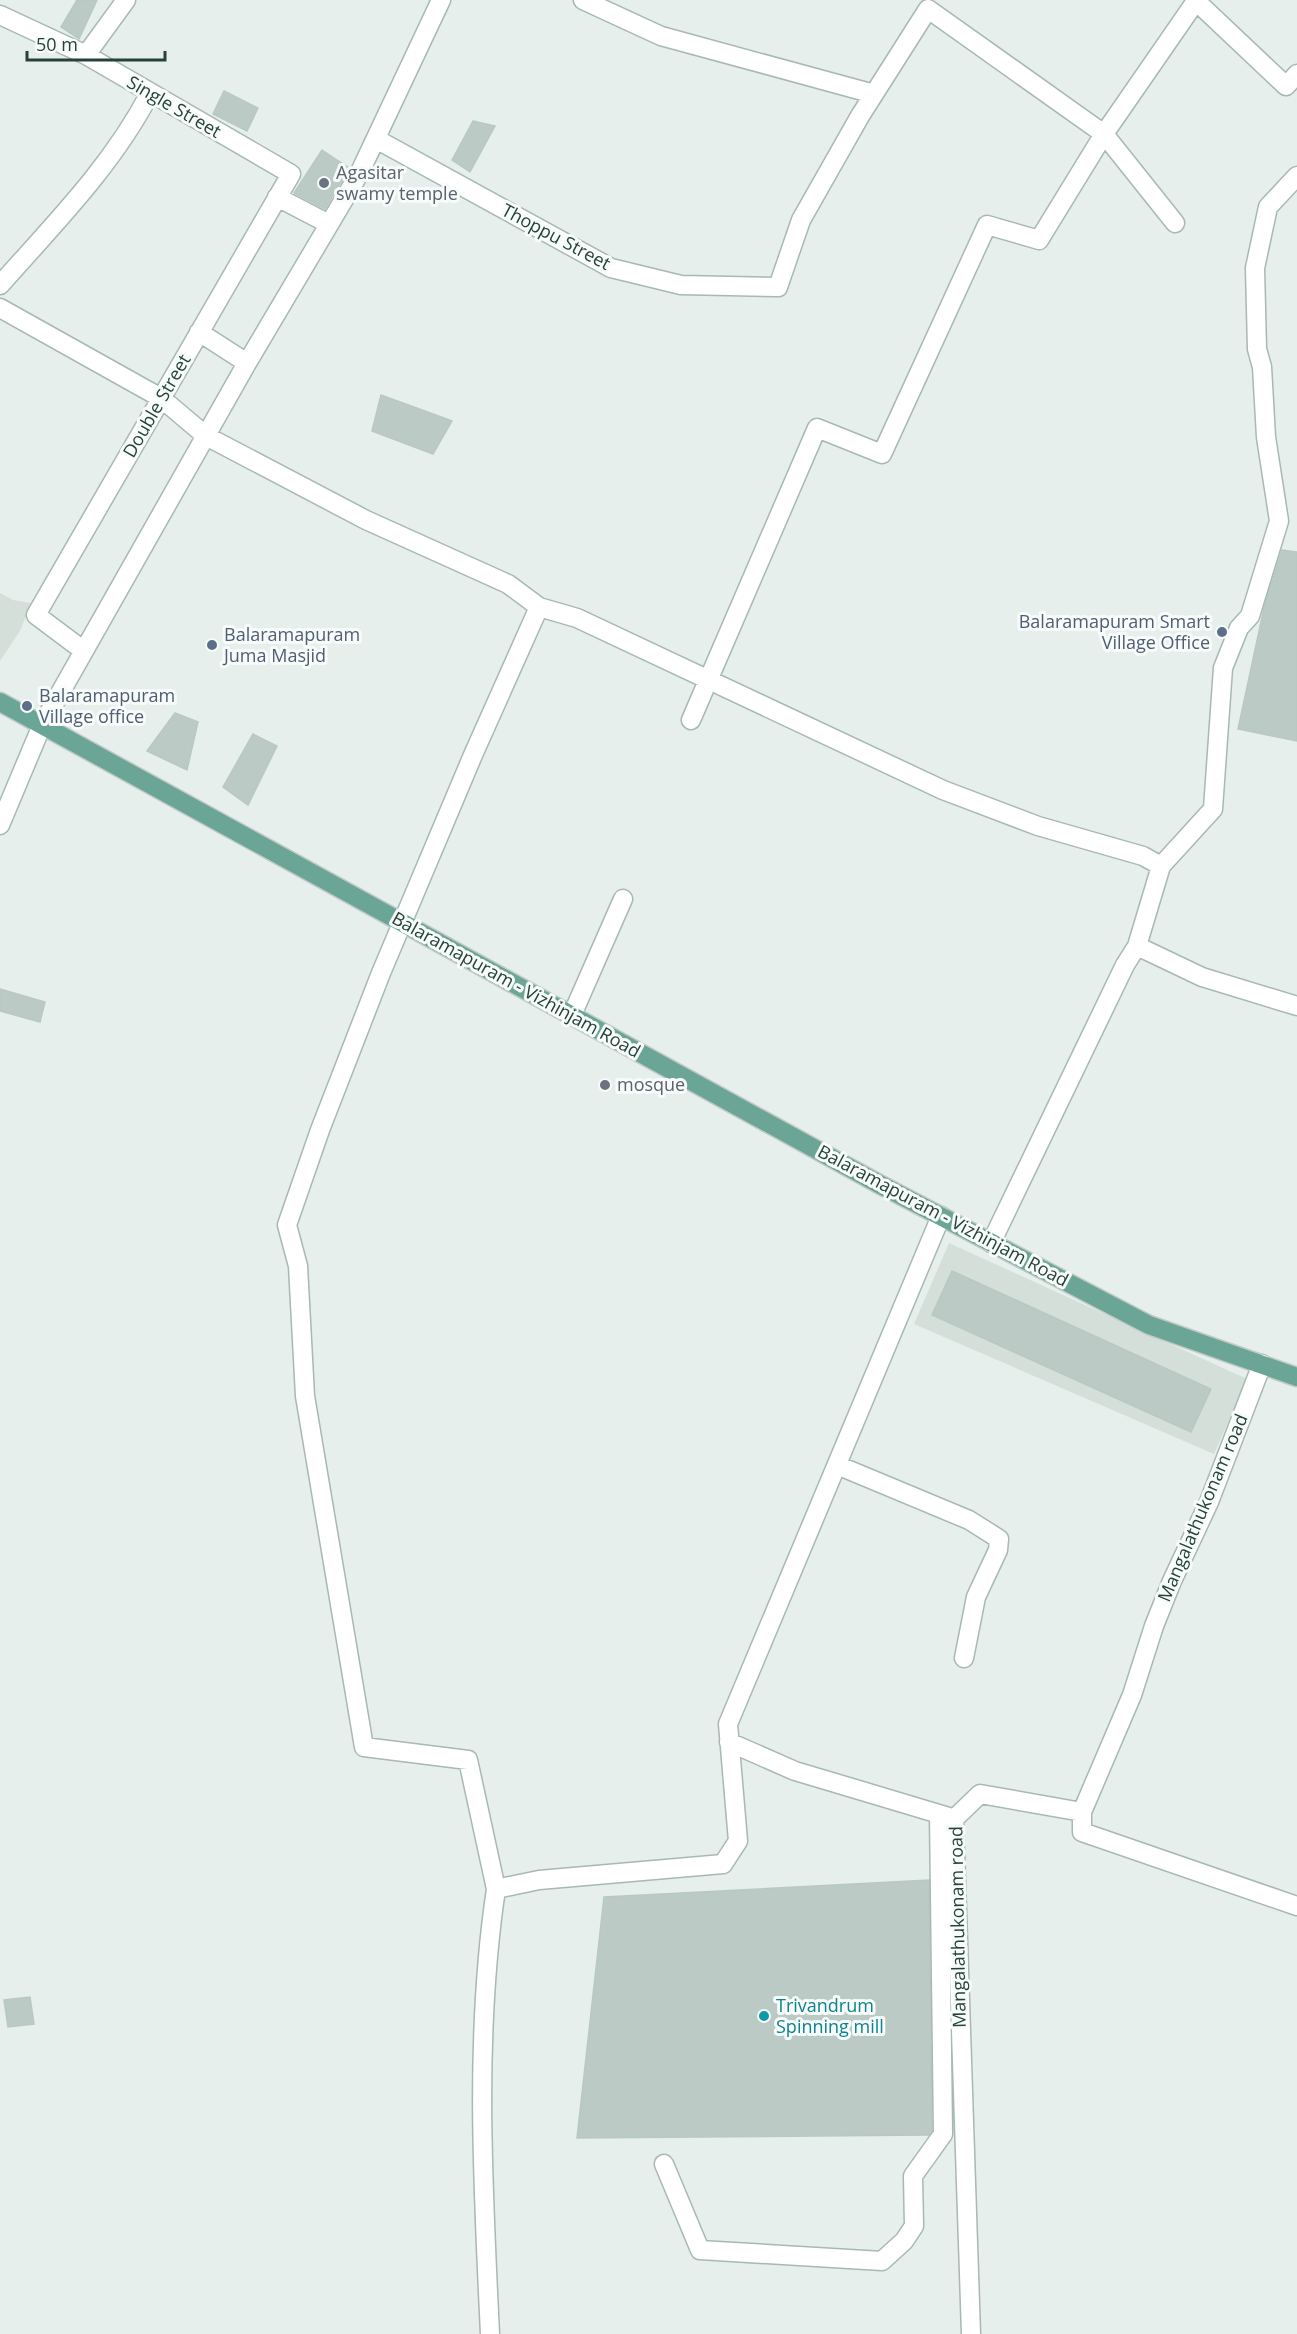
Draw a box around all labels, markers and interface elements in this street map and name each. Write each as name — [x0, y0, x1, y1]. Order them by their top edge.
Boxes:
scale bar — [27, 24, 165, 62]
text: 50 m — [36, 32, 78, 56]
street label: Single Street — [123, 70, 226, 143]
place label: Agasitar swamy temple — [336, 160, 458, 205]
marker: Agasitar swamy temple — [317, 176, 331, 190]
street label: Thoppu Street — [498, 197, 615, 275]
street label: Double Street — [117, 349, 195, 462]
place label: Balaramapuram Smart Village Office — [1019, 609, 1210, 654]
place label: Balaramapuram Juma Masjid — [222, 622, 360, 667]
marker: Balaramapuram Smart Village Office — [1215, 625, 1229, 639]
marker: Balaramapuram Juma Masjid — [205, 638, 219, 652]
place label: Balaramapuram Village office — [39, 683, 175, 728]
marker: Balaramapuram Village office — [20, 699, 34, 713]
street label: Balaramapuram - Vizhinjam Road — [388, 906, 645, 1063]
place label: mosque — [617, 1072, 685, 1096]
marker: mosque — [598, 1078, 612, 1092]
street label: Balaramapuram - Vizhinjam Road — [814, 1139, 1073, 1292]
street label: Mangalathukonam road — [1152, 1410, 1253, 1605]
street label: Mangalathukonam road — [943, 1826, 971, 2028]
place label: Trivandrum Spinning mill — [776, 1993, 884, 2038]
marker: Trivandrum Spinning mill — [757, 2009, 771, 2023]

